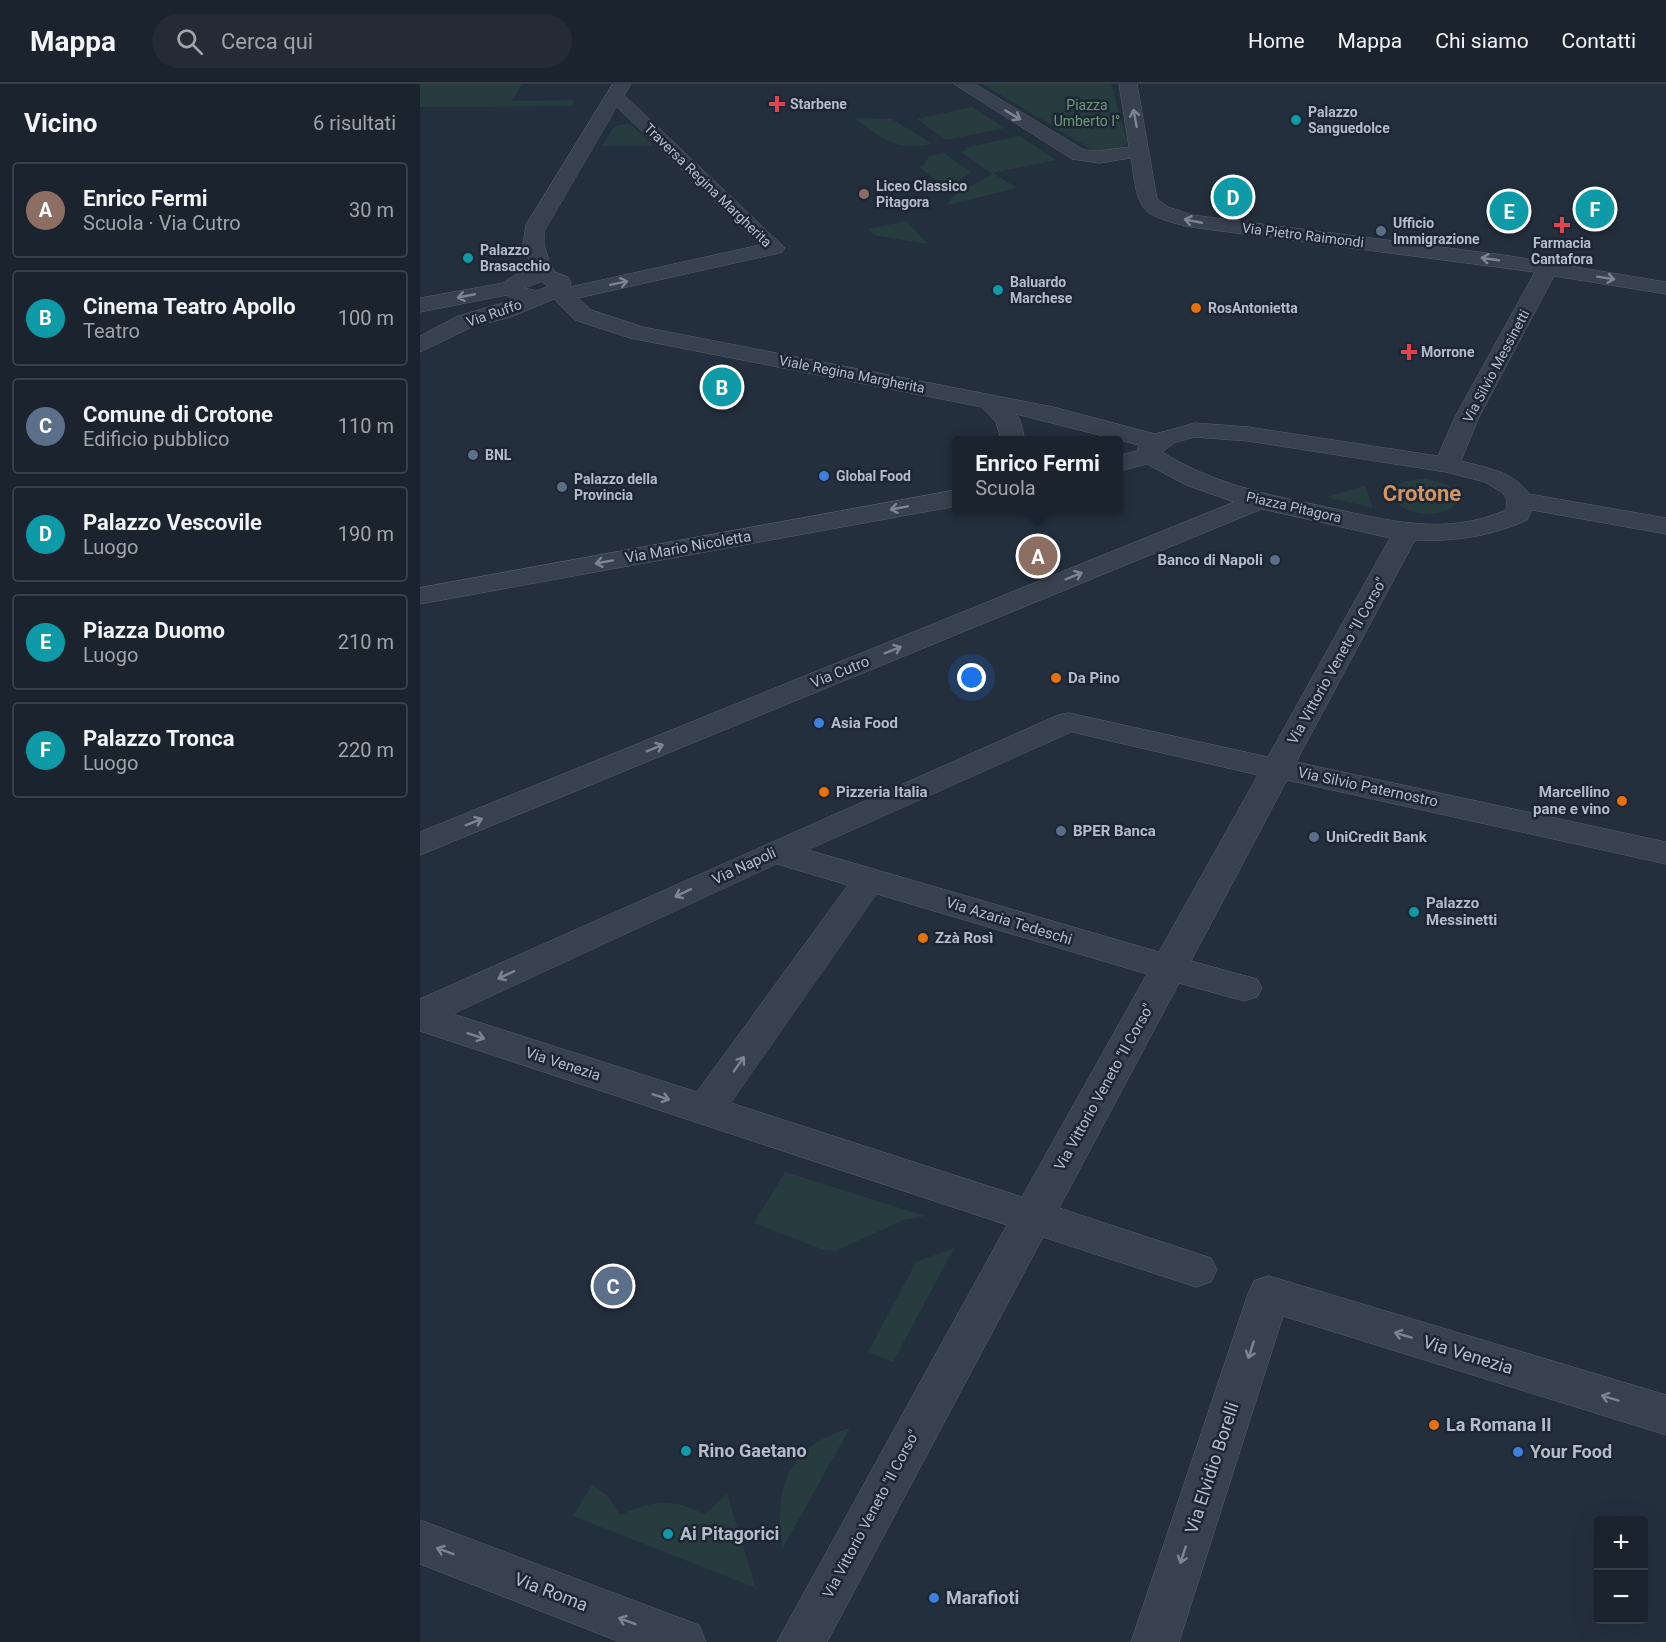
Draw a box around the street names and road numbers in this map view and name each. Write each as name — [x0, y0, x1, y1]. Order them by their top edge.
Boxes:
street label: Traversa Regina Margherita — [641, 120, 775, 250]
street label: Via Pietro Raimondi — [1241, 220, 1365, 250]
street label: Via Ruffo — [464, 296, 524, 330]
street label: Via Silvio Messinetti — [1459, 307, 1533, 425]
street label: Viale Regina Margherita — [778, 352, 926, 396]
street label: Piazza Pitagora — [1245, 488, 1343, 526]
street label: Via Mario Nicoletta — [624, 527, 752, 567]
street label: Via Vittorio Veneto "Il Corso" — [1284, 574, 1390, 747]
street label: Via Cutro — [808, 652, 872, 692]
street label: Via Silvio Paternostro — [1296, 763, 1440, 811]
street label: Via Napoli — [709, 843, 779, 889]
street label: Via Azaria Tedeschi — [944, 893, 1074, 949]
street label: Via Vittorio Veneto "Il Corso" — [1051, 1000, 1157, 1173]
street label: Via Venezia — [523, 1043, 603, 1085]
street label: Via Venezia — [1420, 1331, 1516, 1378]
street label: Via Elvidio Borelli — [1180, 1399, 1243, 1536]
street label: Via Vittorio Veneto "Il Corso" — [819, 1427, 923, 1601]
street label: Via Roma — [511, 1568, 591, 1615]

